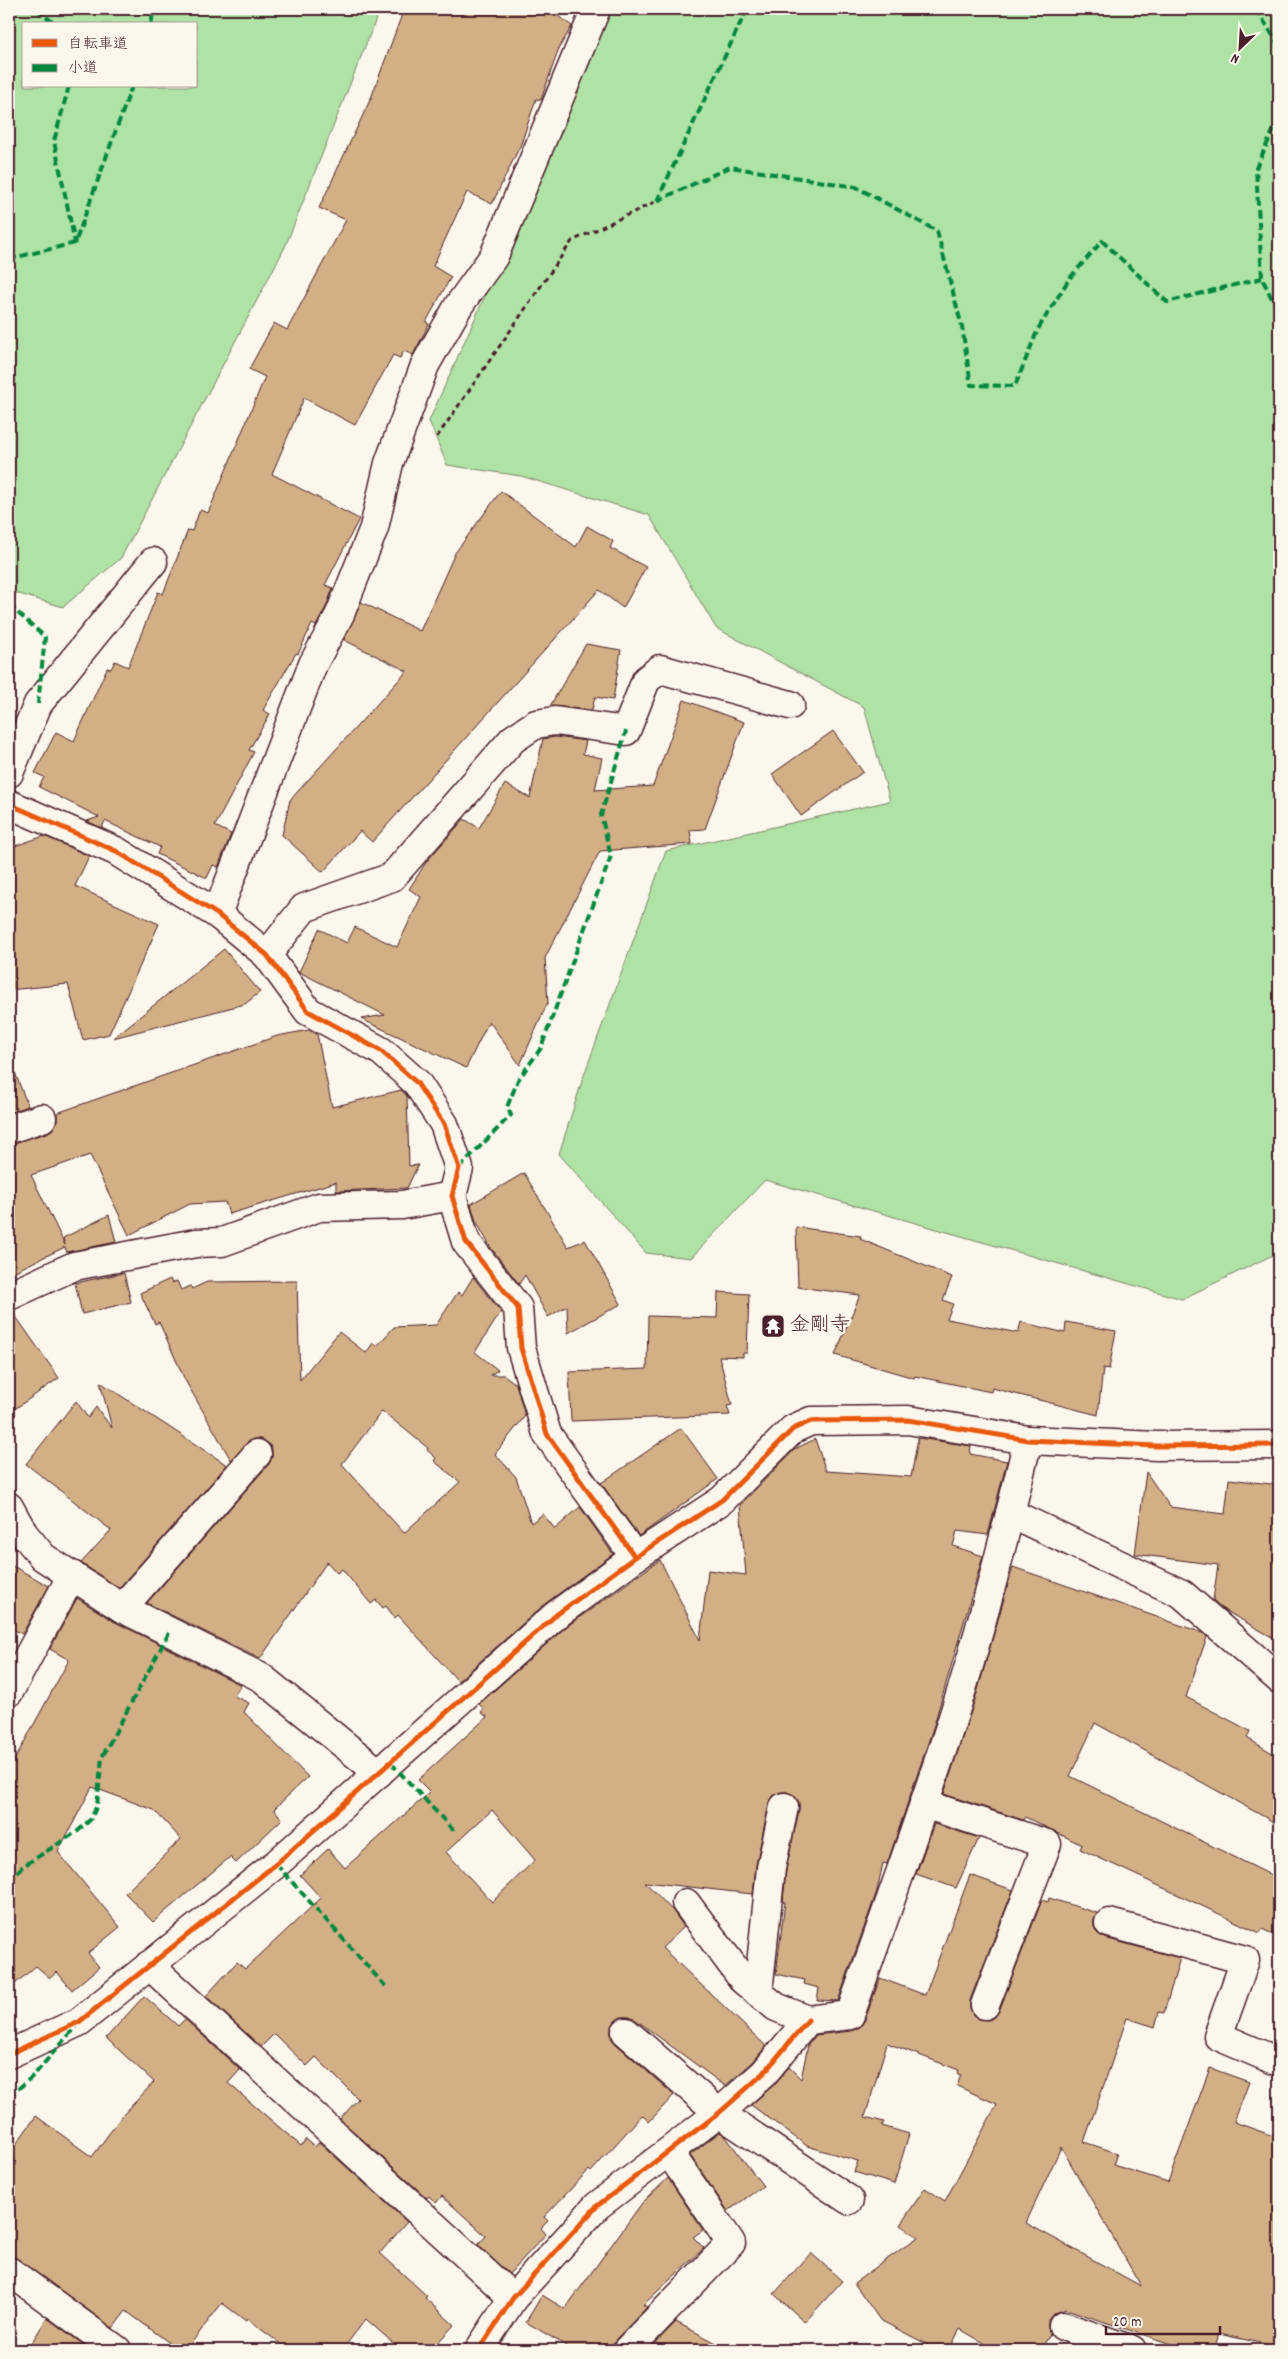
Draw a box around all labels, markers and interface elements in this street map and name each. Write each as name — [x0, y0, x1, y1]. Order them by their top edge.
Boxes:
legend — [22, 22, 198, 88]
north arrow — [1216, 22, 1266, 72]
text: 自転車道 — [68, 34, 128, 56]
text: N — [1228, 47, 1243, 68]
text: 小道 — [68, 58, 98, 80]
place label: 金剛寺 — [790, 1312, 850, 1340]
temple icon: 金剛寺 — [760, 1313, 786, 1339]
scale bar — [1106, 2304, 1219, 2336]
text: 20 m — [1113, 2312, 1141, 2334]

